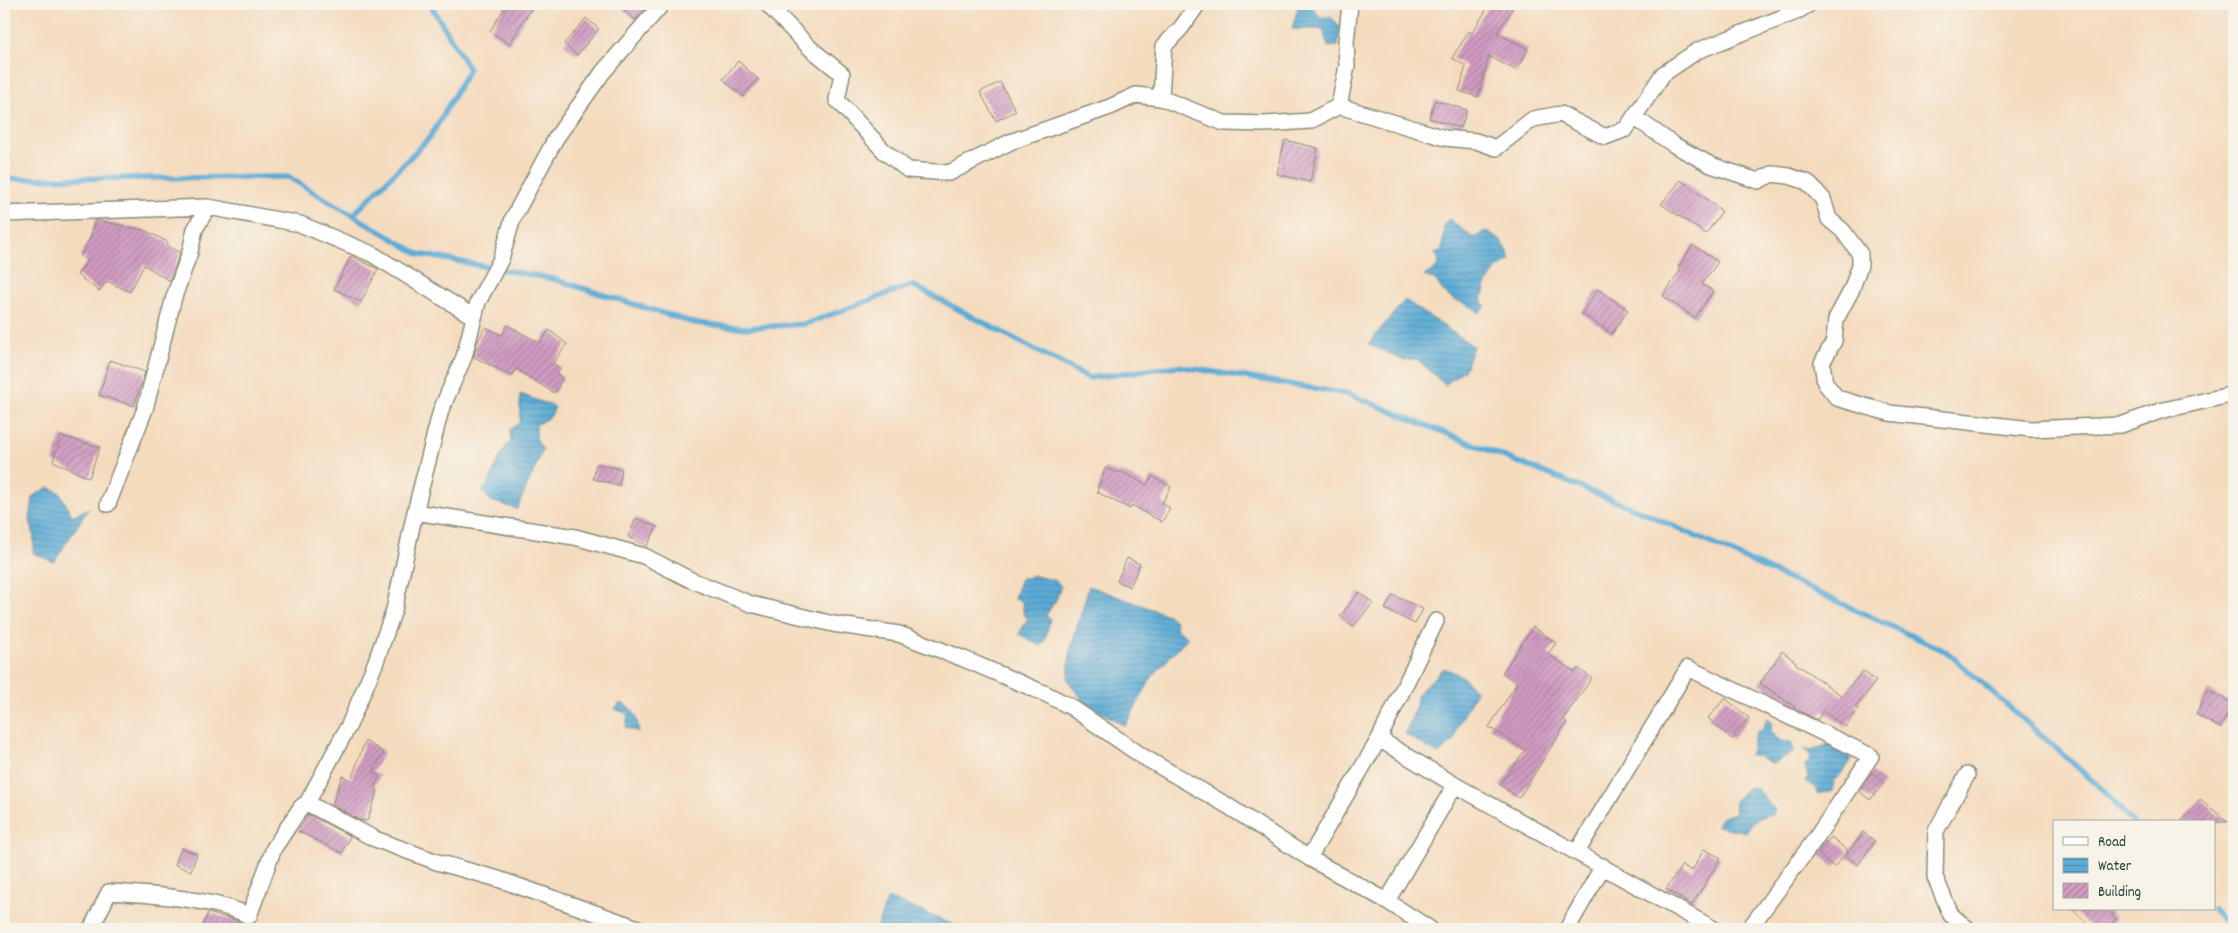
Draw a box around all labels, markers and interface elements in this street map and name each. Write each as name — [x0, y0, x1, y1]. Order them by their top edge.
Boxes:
legend — [2053, 820, 2216, 910]
text: Road — [2098, 832, 2126, 854]
text: Water — [2098, 856, 2132, 878]
text: Building — [2098, 882, 2141, 904]

